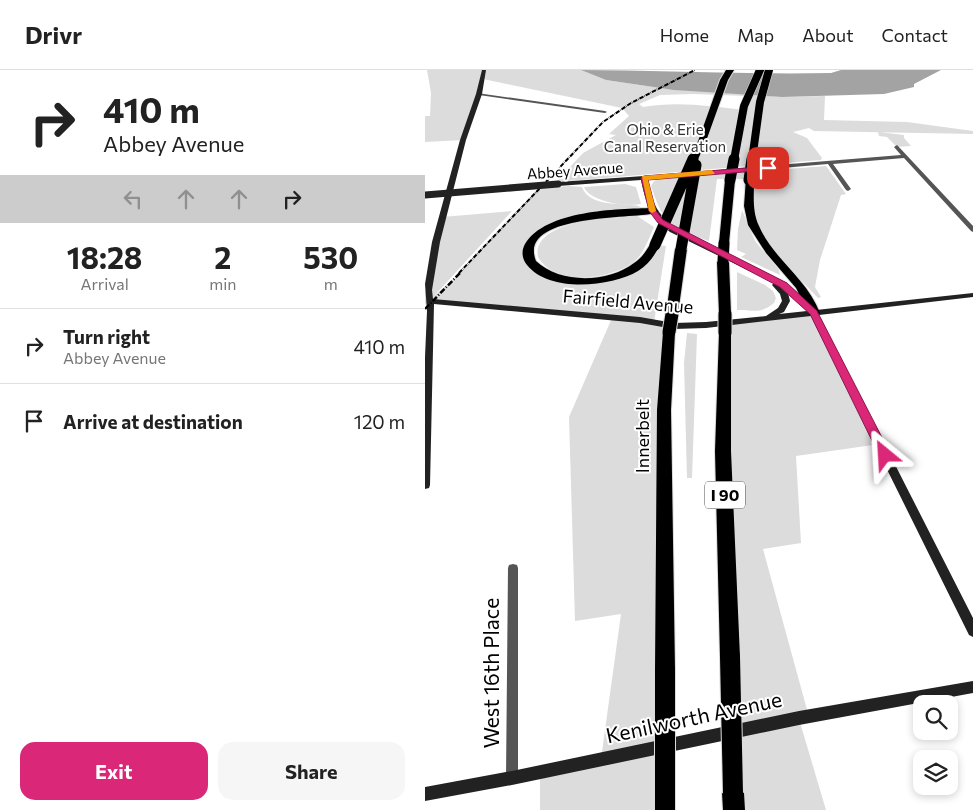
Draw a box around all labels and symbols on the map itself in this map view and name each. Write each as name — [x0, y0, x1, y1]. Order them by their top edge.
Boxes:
park label: Ohio & Erie Canal Reservation — [604, 120, 726, 155]
pin — [747, 147, 789, 189]
street label: Abbey Avenue — [526, 158, 624, 182]
street label: Fairfield Avenue — [562, 284, 694, 318]
street label: Innerbelt — [631, 399, 653, 473]
position arrow — [858, 428, 910, 480]
road number: I 90 — [705, 482, 745, 508]
street label: West 16th Place — [478, 598, 503, 748]
street label: Kenilworth Avenue — [603, 686, 784, 747]

